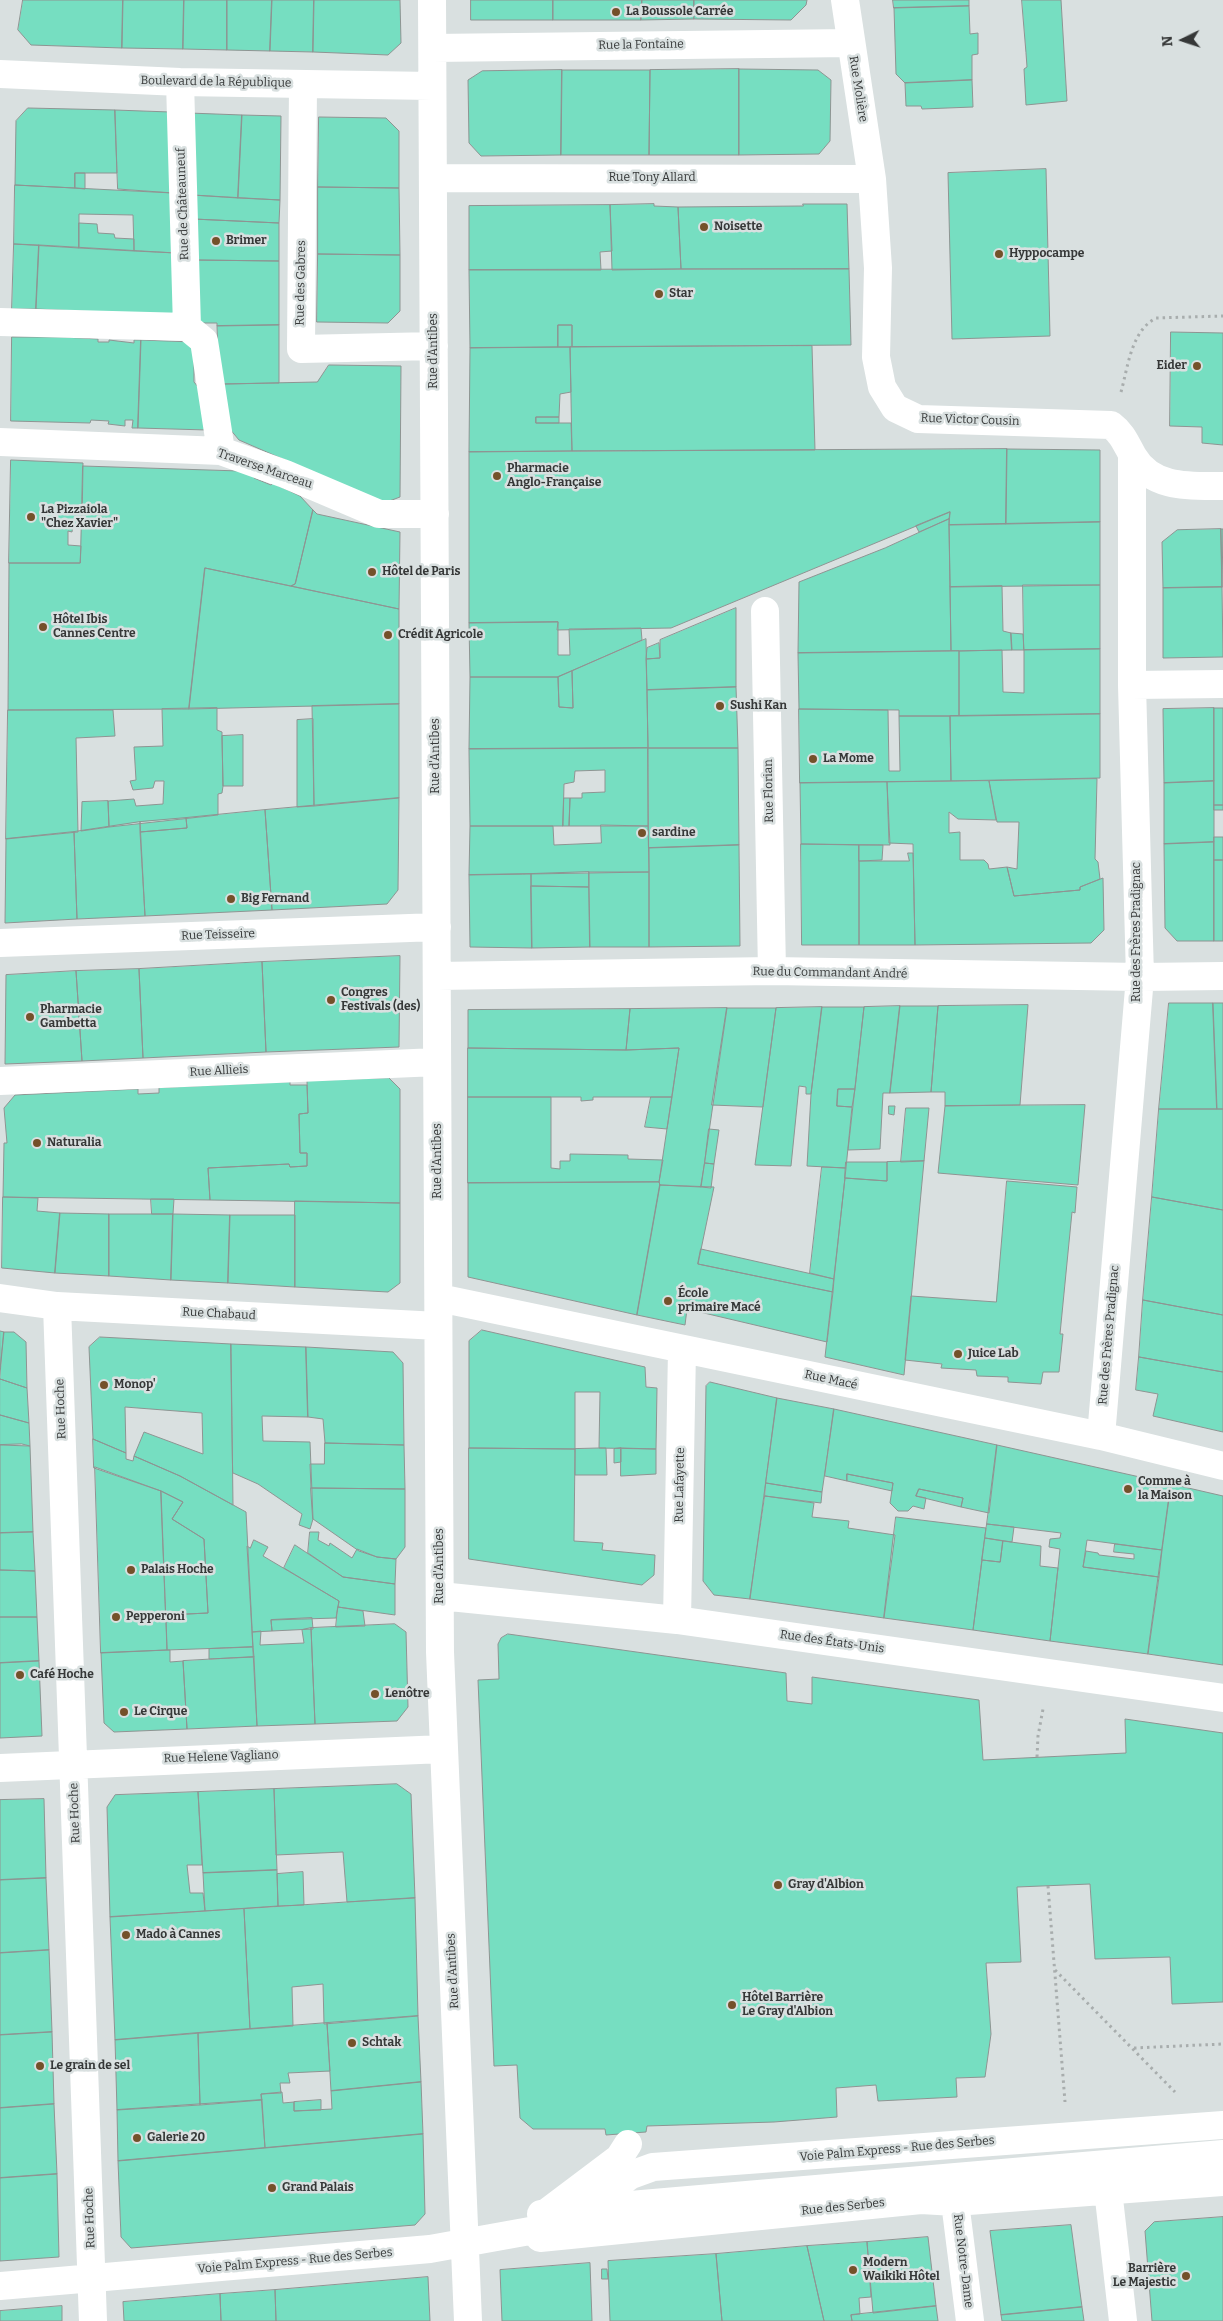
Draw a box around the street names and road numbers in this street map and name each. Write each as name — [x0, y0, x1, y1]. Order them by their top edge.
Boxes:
street label: Rue la Fontaine — [598, 37, 684, 53]
street label: Rue Molière — [846, 55, 870, 123]
street label: Boulevard de la République — [140, 73, 292, 91]
street label: Rue de Châteauneuf — [174, 148, 192, 260]
street label: Rue Tony Allard — [608, 171, 696, 185]
street label: Rue des Gabres — [293, 240, 309, 326]
street label: Rue d'Antibes — [427, 313, 441, 389]
street label: Rue Victor Cousin — [920, 411, 1020, 429]
street label: Traverse Marceau — [216, 446, 314, 492]
street label: Rue d'Antibes — [429, 718, 443, 794]
street label: Rue Florian — [761, 759, 777, 823]
street label: Rue des Frères Pradignac — [1130, 862, 1144, 1002]
street label: Rue Teisseire — [181, 927, 255, 943]
street label: Rue du Commandant André — [752, 964, 908, 982]
street label: Rue Allieis — [189, 1062, 249, 1080]
street label: Rue d'Antibes — [431, 1123, 445, 1199]
street label: Rue des Frères Pradignac — [1096, 1265, 1122, 1405]
street label: Rue Chabaud — [182, 1305, 256, 1323]
street label: Rue Macé — [803, 1367, 859, 1393]
street label: Rue Hoche — [53, 1379, 69, 1439]
street label: Rue Lafayette — [672, 1447, 688, 1523]
street label: Rue d'Antibes — [433, 1528, 447, 1604]
street label: Rue des États-Unis — [779, 1628, 885, 1656]
street label: Rue Helene Vagliano — [163, 1748, 279, 1766]
street label: Rue Hoche — [67, 1783, 83, 1843]
street label: Rue d'Antibes — [444, 1933, 462, 2009]
street label: Voie Palm Express - Rue des Serbes — [799, 2133, 995, 2165]
street label: Rue Hoche — [82, 2188, 98, 2248]
street label: Rue des Serbes — [801, 2195, 885, 2219]
street label: Rue Notre-Dame — [950, 2213, 976, 2309]
street label: Voie Palm Express - Rue des Serbes — [197, 2245, 393, 2277]

